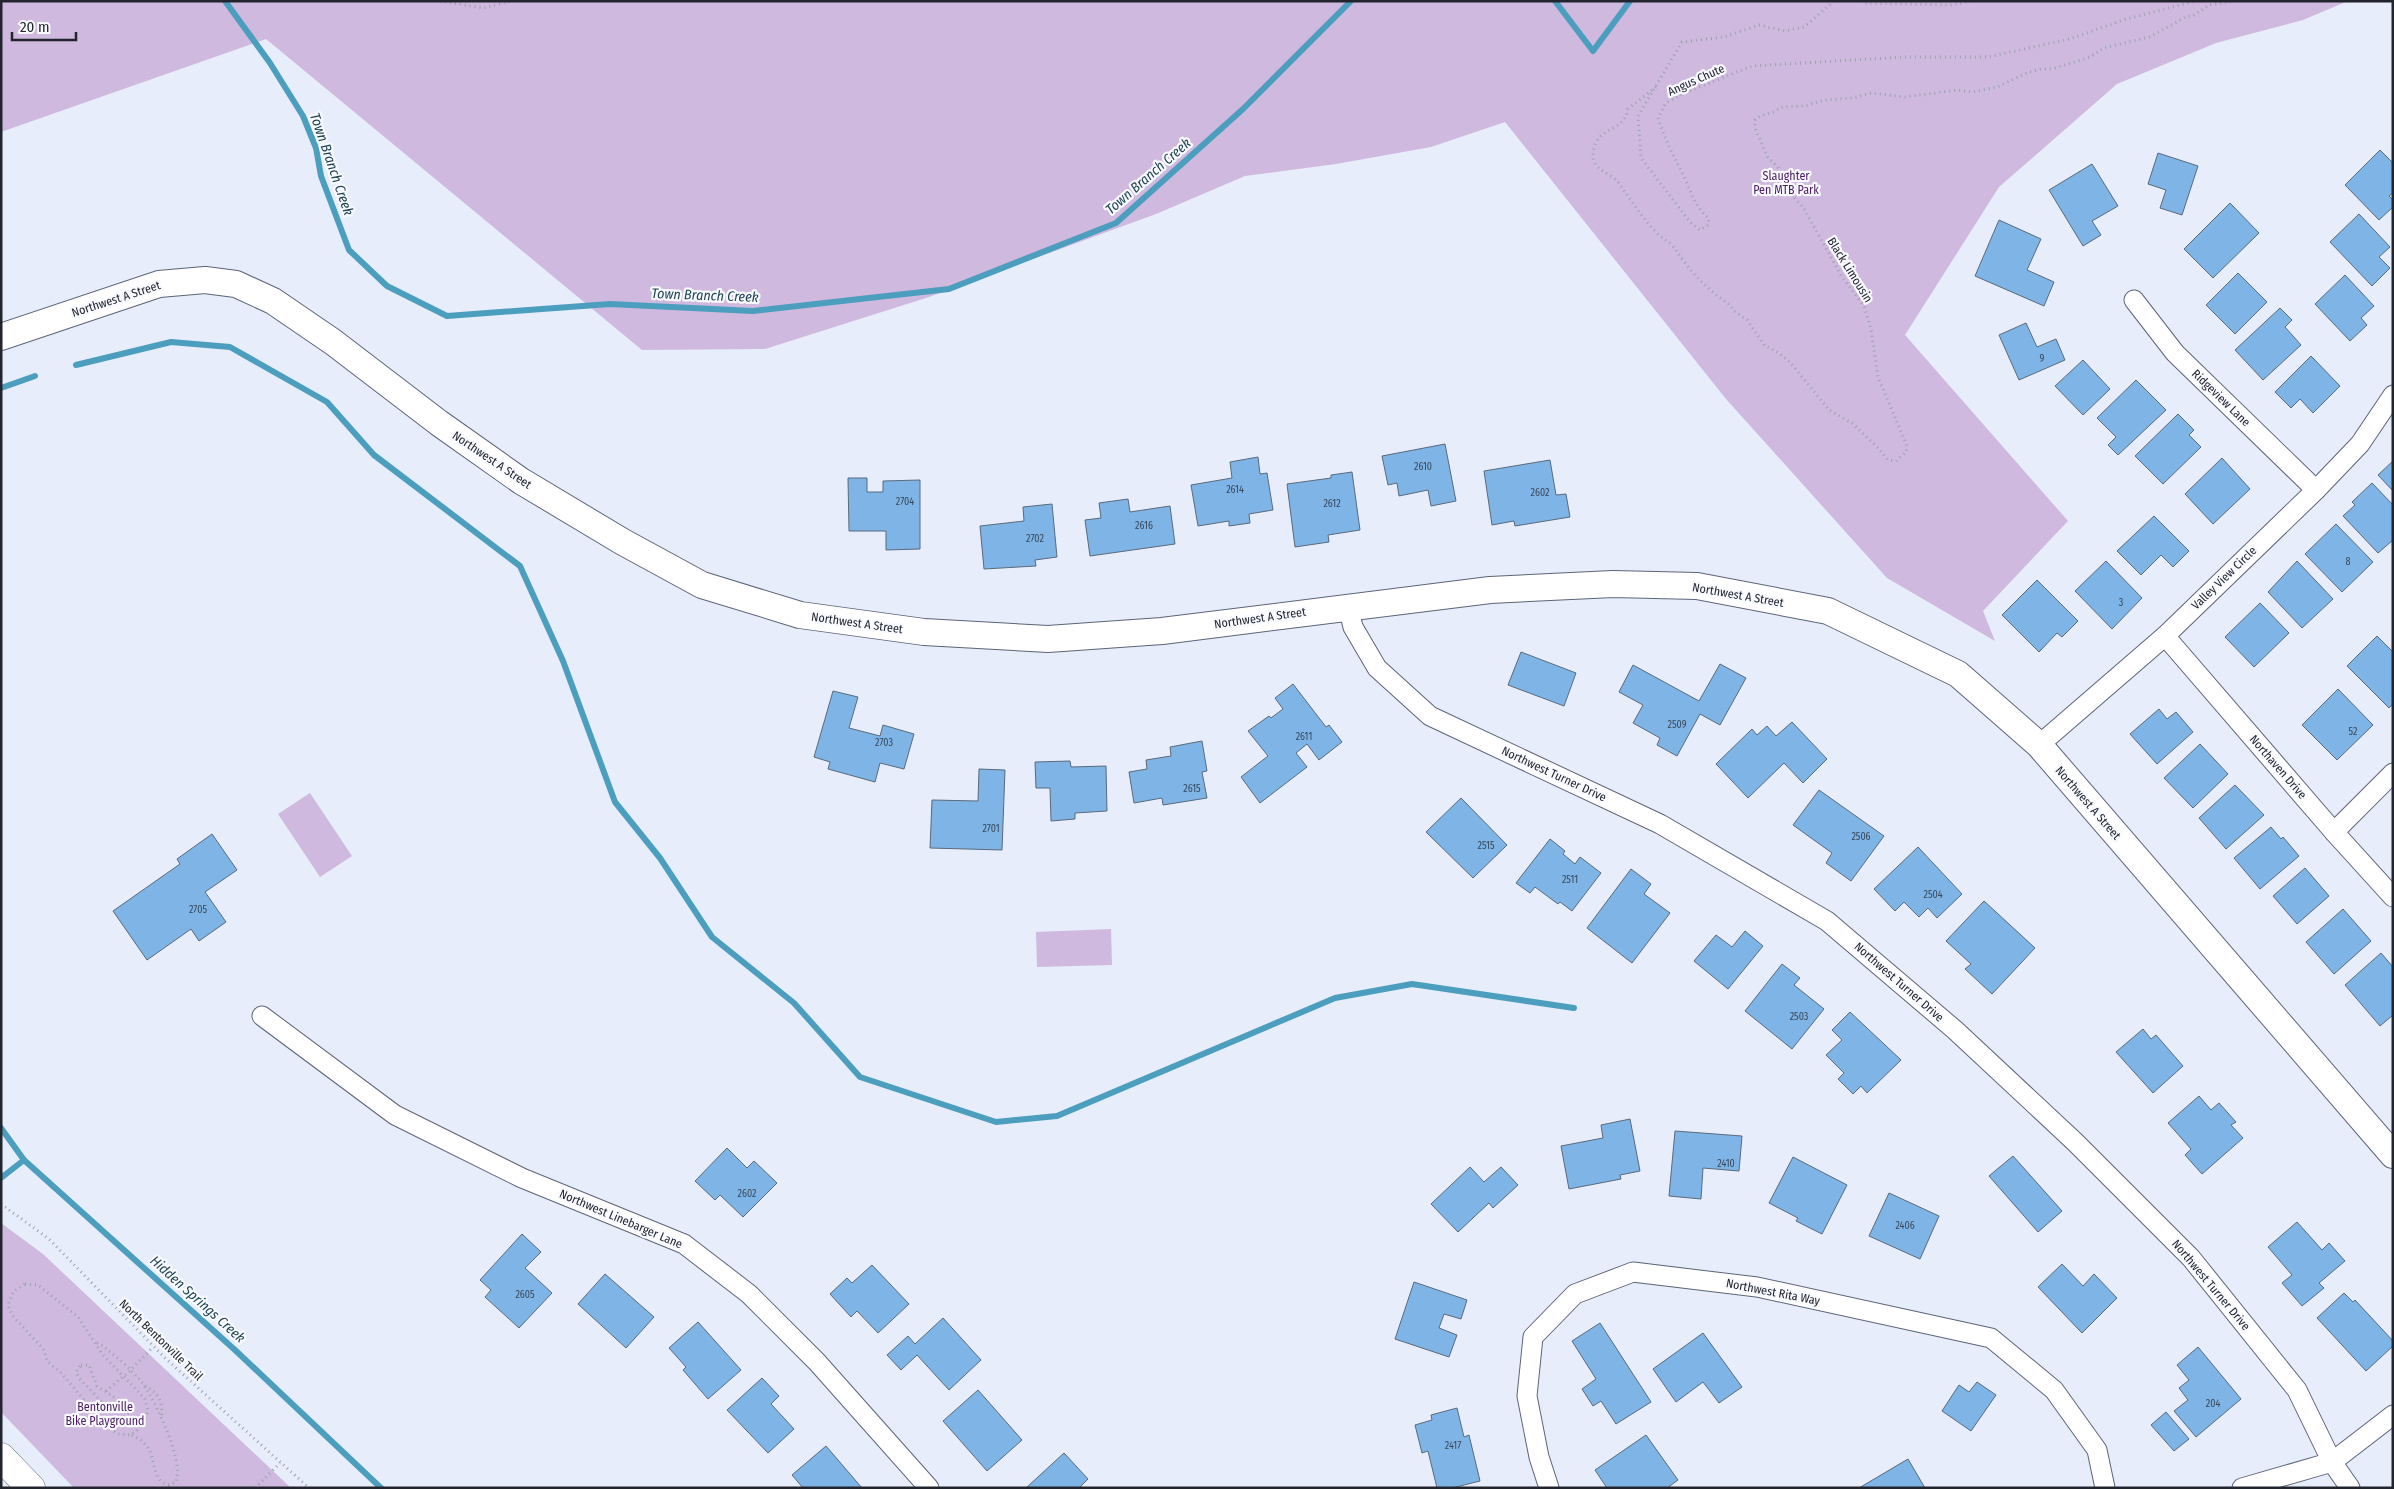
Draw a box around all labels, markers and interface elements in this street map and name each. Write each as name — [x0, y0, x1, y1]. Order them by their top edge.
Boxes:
scale bar — [12, 10, 76, 42]
text: 20 m — [20, 18, 50, 36]
street label: Angus Chute — [1665, 61, 1727, 99]
water label: Town Branch Creek — [306, 111, 357, 218]
water label: Town Branch Creek — [1102, 135, 1194, 218]
park label: Slaughter Pen MTB Park — [1753, 169, 1819, 197]
street label: Black Limousin — [1825, 235, 1875, 305]
street label: Northwest A Street — [70, 278, 162, 320]
water label: Town Branch Creek — [651, 285, 759, 306]
house number: 9 — [2040, 353, 2045, 365]
street label: Ridgeview Lane — [2189, 367, 2253, 429]
street label: Northwest A Street — [450, 428, 534, 492]
house number: 2610 — [1414, 461, 1432, 473]
house number: 2614 — [1226, 484, 1244, 496]
house number: 2602 — [1531, 487, 1550, 499]
house number: 2704 — [896, 496, 914, 508]
house number: 2612 — [1323, 498, 1341, 510]
house number: 2616 — [1135, 520, 1153, 532]
house number: 2702 — [1026, 533, 1044, 545]
street label: Valley View Circle — [2189, 544, 2259, 612]
house number: 8 — [2346, 556, 2351, 568]
street label: Northwest A Street — [1691, 580, 1785, 610]
house number: 3 — [2119, 597, 2124, 609]
street label: Northwest A Street — [1213, 605, 1307, 631]
street label: Northwest A Street — [810, 610, 904, 636]
house number: 2509 — [1668, 719, 1687, 731]
house number: 52 — [2349, 726, 2358, 738]
house number: 2611 — [1296, 731, 1312, 743]
street label: Northaven Drive — [2247, 732, 2309, 802]
house number: 2703 — [875, 737, 893, 749]
street label: Northwest Turner Drive — [1499, 744, 1609, 804]
street label: Northwest A Street — [2052, 764, 2124, 842]
house number: 2615 — [1183, 783, 1201, 795]
house number: 2701 — [982, 823, 1000, 835]
house number: 2506 — [1851, 831, 1871, 843]
house number: 2515 — [1478, 840, 1495, 852]
house number: 2511 — [1562, 874, 1578, 886]
house number: 2504 — [1923, 889, 1943, 901]
house number: 2705 — [189, 904, 207, 916]
street label: Northwest Turner Drive — [1851, 939, 1947, 1025]
house number: 2503 — [1790, 1011, 1809, 1023]
house number: 2410 — [1717, 1158, 1735, 1170]
street label: Northwest Linebarger Lane — [557, 1187, 685, 1251]
house number: 2602 — [738, 1188, 757, 1200]
house number: 2406 — [1895, 1220, 1915, 1232]
street label: Northwest Turner Drive — [2169, 1237, 2253, 1333]
water label: Hidden Springs Creek — [147, 1252, 249, 1347]
street label: Northwest Rita Way — [1725, 1276, 1822, 1308]
house number: 2605 — [515, 1289, 535, 1301]
street label: North Bentonville Trail — [116, 1297, 206, 1383]
house number: 204 — [2206, 1398, 2220, 1410]
park label: Bentonville Bike Playground — [66, 1400, 144, 1428]
house number: 2417 — [1445, 1440, 1461, 1452]

